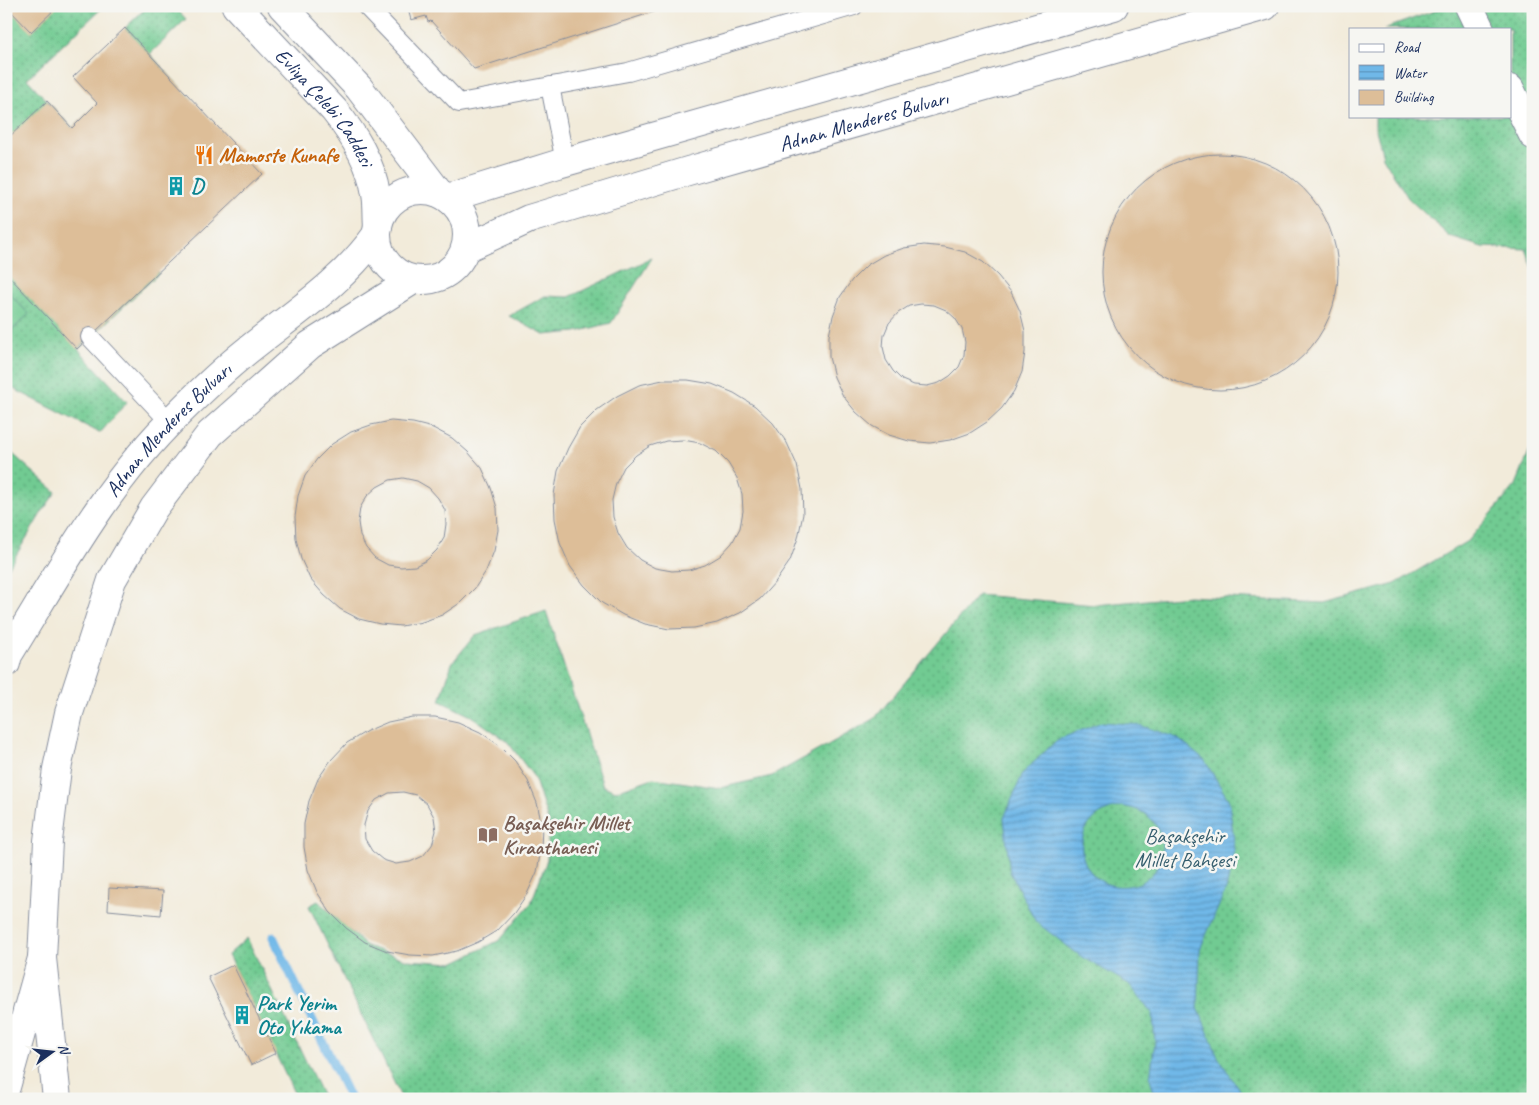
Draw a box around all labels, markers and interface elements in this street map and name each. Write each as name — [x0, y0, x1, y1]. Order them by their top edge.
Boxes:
legend — [1349, 28, 1512, 118]
text: Road — [1394, 38, 1421, 57]
street label: Evliya Çelebi Caddesi — [269, 42, 381, 173]
text: Water — [1394, 64, 1428, 83]
street label: Adnan Menderes Bulvarı — [776, 84, 952, 157]
text: Building — [1394, 88, 1434, 107]
place label: Mamoste Kunafe — [219, 142, 340, 168]
restaurant icon: Mamoste Kunafe — [193, 144, 215, 166]
place label: D — [191, 173, 206, 199]
building icon: D — [165, 175, 187, 197]
street label: Adnan Menderes Bulvarı — [99, 356, 238, 502]
place label: Başakşehir Millet Kıraathanesi — [503, 810, 633, 860]
park label: Başakşehir Millet Bahçesi — [1135, 823, 1238, 873]
library icon: Başakşehir Millet Kıraathanesi — [477, 824, 499, 846]
place label: Park Yerim Oto Yıkama — [257, 990, 342, 1040]
building icon: Park Yerim Oto Yıkama — [231, 1004, 253, 1026]
north arrow — [28, 1028, 78, 1078]
text: N — [55, 1042, 74, 1057]

